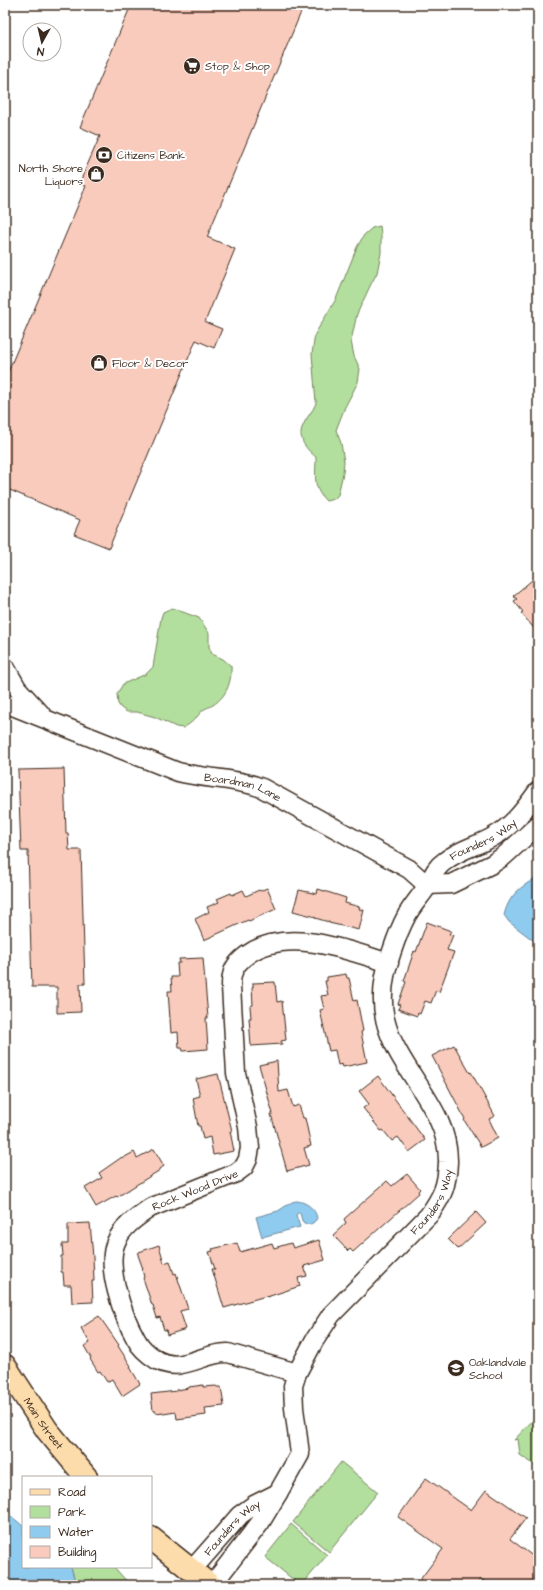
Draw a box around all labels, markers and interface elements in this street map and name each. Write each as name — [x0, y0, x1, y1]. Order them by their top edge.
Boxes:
north arrow — [22, 22, 62, 62]
text: N — [36, 43, 45, 59]
supermarket icon: Stop & Shop — [182, 56, 202, 76]
place label: Stop & Shop — [205, 59, 270, 74]
bank icon: Citizens Bank — [94, 145, 114, 165]
place label: Citizens Bank — [117, 148, 185, 163]
place label: North Shore Liquors — [19, 161, 83, 189]
shop icon: North Shore Liquors — [86, 164, 106, 184]
shop icon: Floor & Decor — [89, 353, 109, 373]
place label: Floor & Decor — [112, 356, 188, 371]
street label: Boardman Lane — [203, 770, 284, 805]
street label: Founders Way — [447, 815, 521, 864]
street label: Rock Wood Drive — [150, 1166, 240, 1214]
street label: Founders Way — [407, 1169, 457, 1238]
place label: Oaklandvale School — [469, 1355, 526, 1383]
school or university icon: Oaklandvale School — [446, 1358, 466, 1378]
street label: Main Street — [20, 1395, 67, 1453]
legend — [22, 1476, 152, 1568]
text: Road — [58, 1484, 86, 1501]
street label: Founders Way — [201, 1496, 263, 1559]
text: Park — [58, 1504, 86, 1521]
text: Water — [58, 1524, 94, 1541]
text: Building — [58, 1544, 96, 1562]

